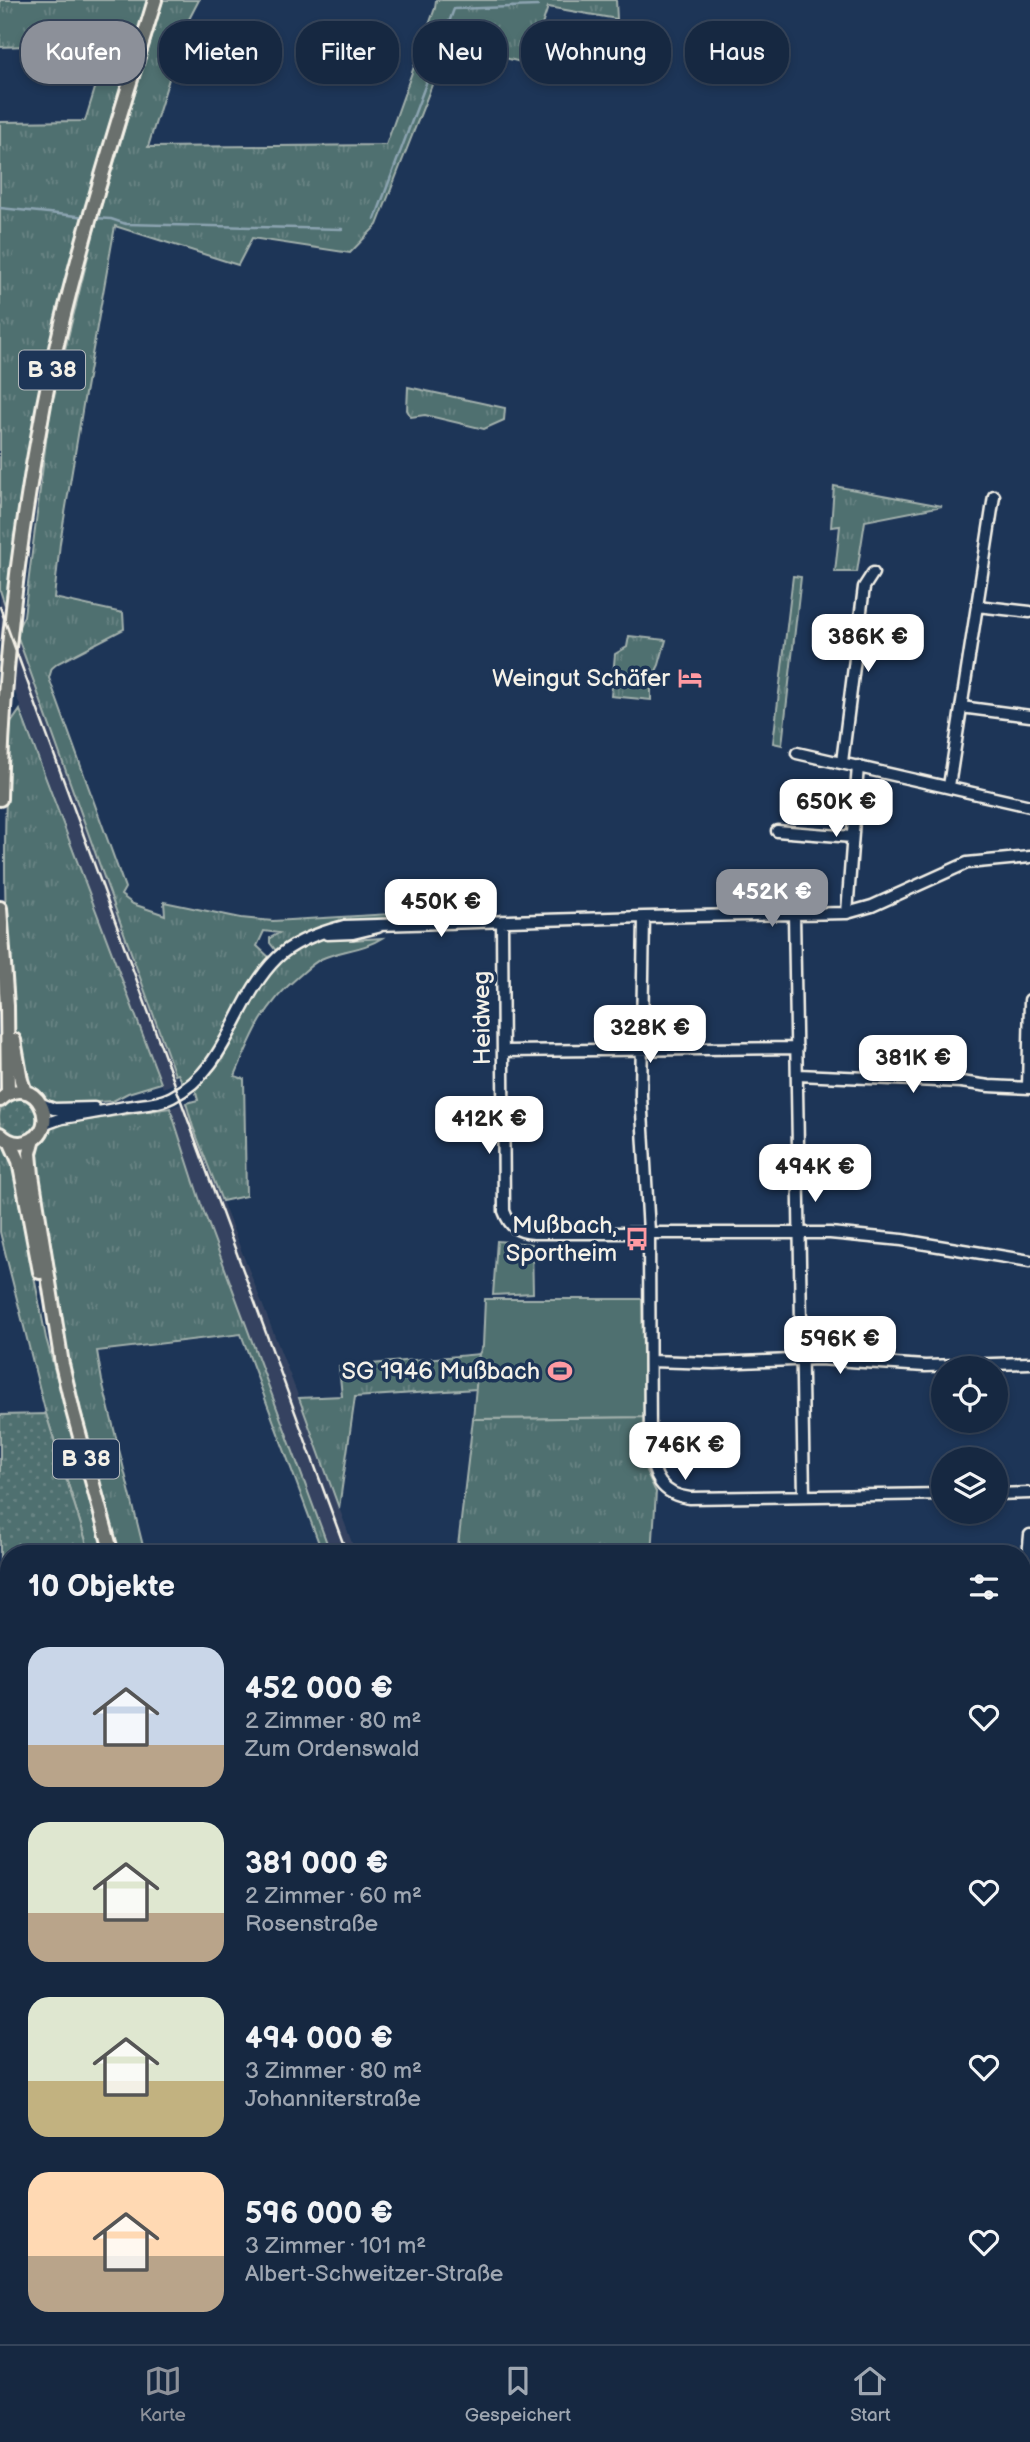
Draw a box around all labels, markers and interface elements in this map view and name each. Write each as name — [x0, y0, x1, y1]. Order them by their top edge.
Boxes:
chip: Kaufen — [21, 21, 145, 84]
chip: Mieten — [159, 21, 282, 84]
chip: Filter — [296, 21, 399, 84]
chip: Neu — [413, 21, 507, 84]
chip: Wohnung — [521, 21, 671, 84]
chip: Haus — [685, 21, 789, 84]
road number: B 38 — [19, 350, 85, 390]
pin: 386K € — [811, 614, 925, 674]
text: 386K € — [828, 623, 908, 651]
place label: Weingut Schäfer — [492, 664, 670, 693]
hotel icon: Weingut Schäfer — [676, 664, 704, 692]
pin: 650K € — [779, 780, 893, 839]
text: 650K € — [796, 788, 876, 816]
pin: 452K € — [715, 870, 829, 929]
text: 452K € — [732, 878, 812, 906]
pin: 450K € — [384, 880, 498, 939]
text: 450K € — [401, 888, 481, 916]
street label: Heidweg — [467, 971, 497, 1065]
pin: 328K € — [593, 1006, 707, 1065]
text: 328K € — [610, 1014, 690, 1042]
pin: 381K € — [856, 1036, 970, 1095]
text: 381K € — [875, 1044, 951, 1072]
pin: 412K € — [432, 1096, 546, 1156]
text: 412K € — [451, 1105, 527, 1133]
pin: 494K € — [758, 1144, 872, 1204]
text: 494K € — [775, 1153, 855, 1181]
place label: Mußbach, Sportheim — [506, 1211, 617, 1268]
bus stop icon: Mußbach, Sportheim — [623, 1225, 651, 1253]
pin: 596K € — [783, 1316, 897, 1376]
text: 596K € — [800, 1325, 880, 1353]
map controls — [931, 1356, 1008, 1524]
button: locate — [931, 1356, 1008, 1433]
place label: SG 1946 Mußbach — [341, 1357, 540, 1386]
sports icon: SG 1946 Mußbach — [546, 1357, 574, 1385]
pin: 746K € — [628, 1422, 742, 1482]
text: 746K € — [645, 1431, 725, 1459]
road number: B 38 — [53, 1440, 119, 1478]
button: layers — [931, 1447, 1008, 1524]
icon: filters — [965, 1568, 1003, 1606]
text: 10 Objekte — [28, 1569, 175, 1605]
text: 452 000 € — [245, 1671, 393, 1707]
icon: home — [84, 1675, 168, 1759]
icon: heart — [965, 1698, 1003, 1736]
text: 2 Zimmer · 80 m² — [245, 1707, 421, 1735]
text: Zum Ordenswald — [245, 1735, 420, 1763]
text: 381 000 € — [245, 1846, 388, 1882]
icon: home — [84, 1850, 168, 1934]
icon: heart — [965, 1873, 1003, 1911]
text: 2 Zimmer · 60 m² — [245, 1882, 422, 1910]
text: Rosenstraße — [245, 1910, 378, 1938]
text: 494 000 € — [245, 2021, 393, 2057]
icon: home — [84, 2025, 168, 2109]
icon: heart — [965, 2048, 1003, 2086]
text: 3 Zimmer · 80 m² — [245, 2057, 422, 2085]
text: Johanniterstraße — [245, 2085, 421, 2113]
text: 596 000 € — [245, 2196, 393, 2232]
icon: home — [84, 2200, 168, 2284]
icon: heart — [965, 2223, 1003, 2261]
text: 3 Zimmer · 101 m² — [245, 2232, 426, 2260]
text: Albert-Schweitzer-Straße — [245, 2260, 503, 2288]
tab: Karte — [139, 2362, 186, 2427]
tab: Gespeichert — [465, 2362, 571, 2427]
tab: Start — [850, 2362, 891, 2427]

